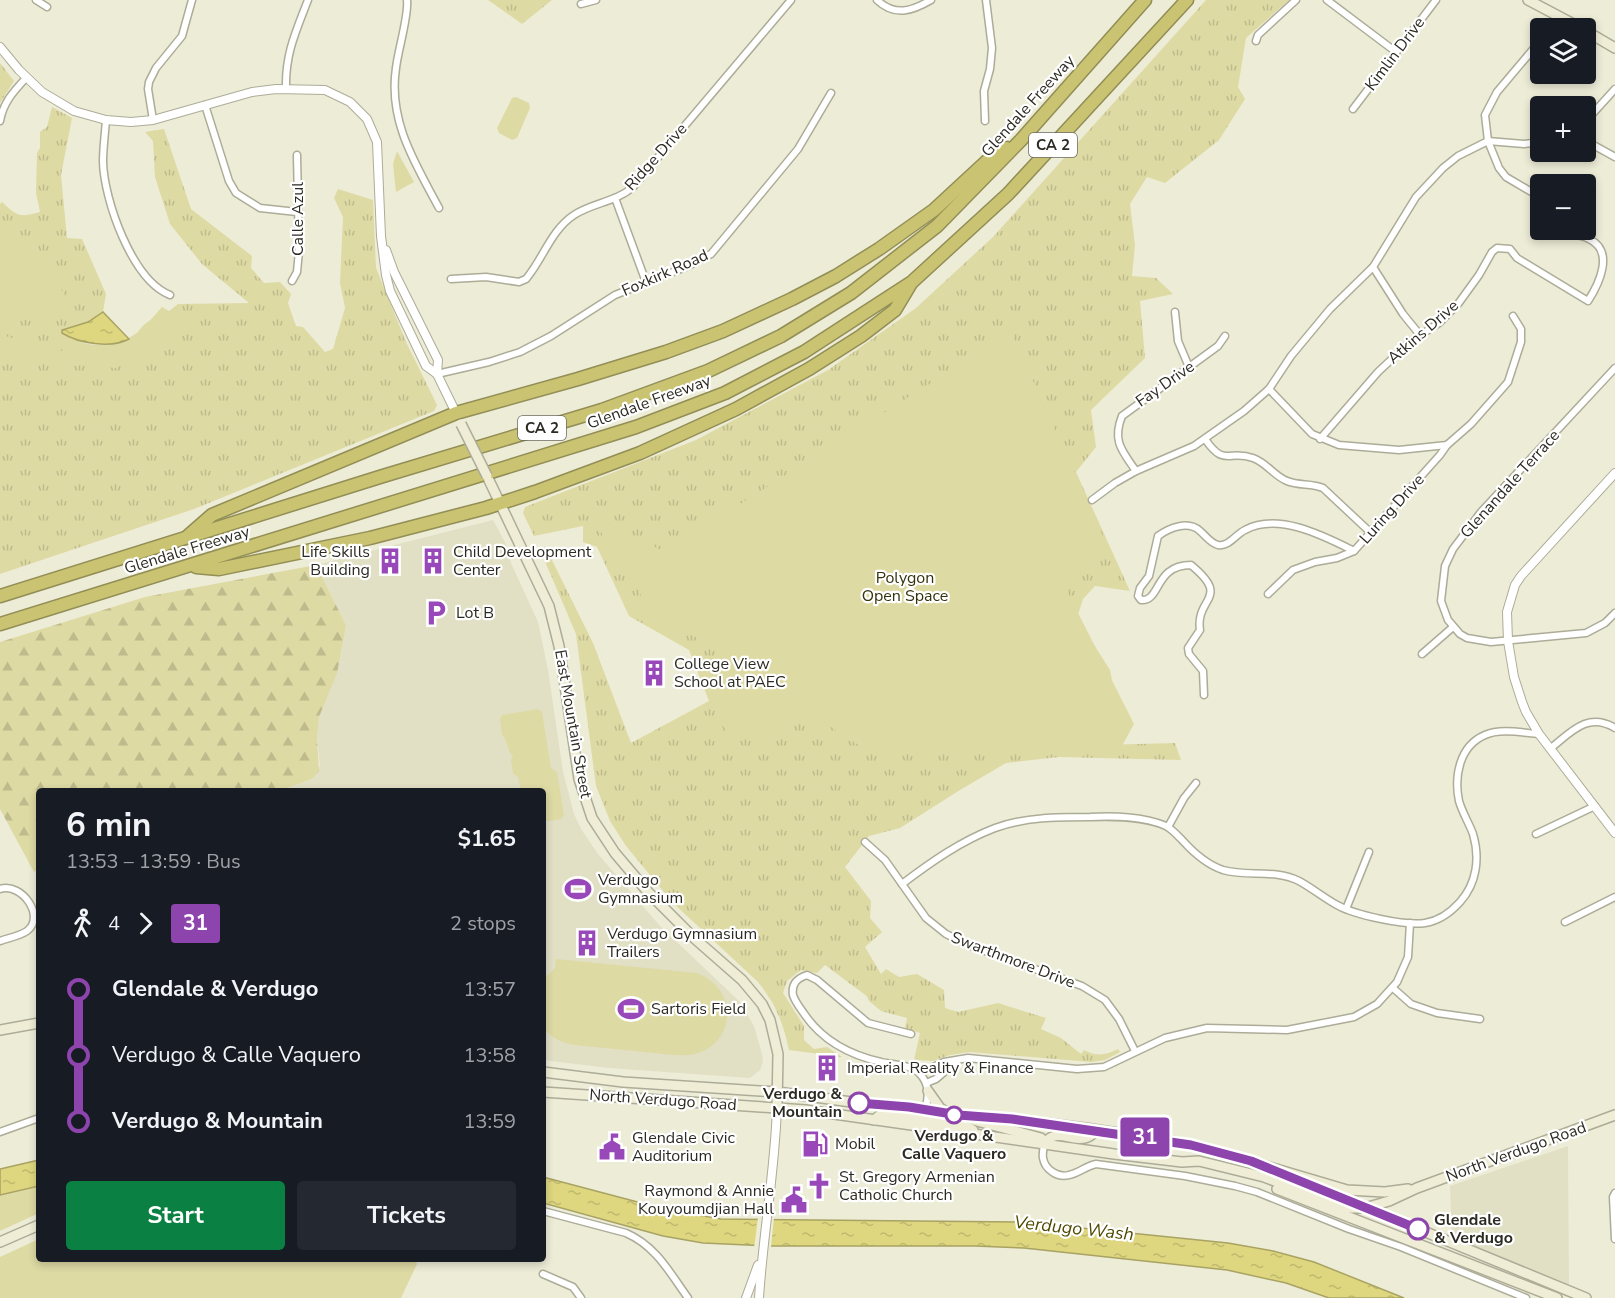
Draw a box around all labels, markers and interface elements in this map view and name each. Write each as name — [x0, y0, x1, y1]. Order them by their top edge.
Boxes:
street label: Kimlin Drive — [1360, 13, 1430, 95]
map controls — [1530, 18, 1596, 240]
button: layers — [1530, 18, 1596, 84]
street label: Glendale Freeway — [976, 50, 1080, 162]
button: + — [1530, 96, 1596, 162]
street label: Ridge Drive — [620, 119, 692, 195]
road number: CA 2 — [1029, 133, 1077, 157]
button: − — [1530, 174, 1596, 240]
street label: Calle Azul — [287, 182, 309, 256]
street label: Foxkirk Road — [618, 244, 712, 302]
street label: Atkins Drive — [1383, 295, 1463, 369]
street label: Fay Drive — [1131, 356, 1199, 412]
street label: Glendale Freeway — [584, 369, 715, 435]
road number: CA 2 — [518, 416, 566, 440]
street label: Glenandale Terrace — [1455, 425, 1565, 543]
street label: Luring Drive — [1355, 469, 1429, 549]
street label: Glendale Freeway — [122, 520, 253, 580]
place label: Life Skills Building — [301, 541, 370, 581]
place label: Child Development Center — [453, 541, 592, 581]
building icon: Life Skills Building — [375, 546, 405, 576]
building icon: Child Development Center — [418, 546, 448, 576]
park label: Polygon Open Space — [862, 567, 948, 607]
parking icon: Lot B — [421, 598, 451, 628]
place label: Lot B — [456, 602, 494, 624]
street label: East Mountain Street — [549, 648, 597, 800]
place label: College View School at PAEC — [674, 653, 786, 693]
building icon: College View School at PAEC — [639, 658, 669, 688]
text: 6 min — [66, 803, 151, 848]
text: $1.65 — [458, 824, 516, 854]
text: 13:53 – 13:59 · Bus — [66, 848, 241, 875]
place label: Verdugo Gymnasium — [597, 869, 683, 909]
sports icon: Verdugo Gymnasium — [563, 874, 593, 904]
icon: walk — [66, 907, 99, 940]
icon: forward — [129, 907, 162, 940]
text: 31 — [183, 909, 208, 937]
text: 4 — [108, 910, 120, 937]
text: 2 stops — [450, 910, 516, 937]
place label: Verdugo Gymnasium Trailers — [606, 923, 757, 963]
street label: Swarthmore Drive — [948, 926, 1078, 994]
building icon: Verdugo Gymnasium Trailers — [572, 928, 602, 958]
text: Glendale & Verdugo — [112, 974, 318, 1004]
text: 13:57 — [463, 976, 516, 1003]
sports icon: Sartoris Field — [616, 994, 646, 1024]
place label: Sartoris Field — [651, 998, 746, 1020]
text: Verdugo & Calle Vaquero — [112, 1040, 361, 1070]
text: 13:58 — [463, 1042, 516, 1069]
building icon: Imperial Reality & Finance — [812, 1053, 842, 1083]
place label: Imperial Reality & Finance — [847, 1057, 1034, 1079]
place label: Verdugo & Mountain — [762, 1083, 842, 1123]
street label: North Verdugo Road — [588, 1084, 738, 1116]
marker: Verdugo & Mountain — [848, 1092, 870, 1114]
text: Verdugo & Mountain — [112, 1106, 323, 1136]
marker: Verdugo & Calle Vaquero — [945, 1106, 963, 1124]
text: 13:59 — [463, 1108, 516, 1135]
street label: North Verdugo Road — [1443, 1116, 1589, 1188]
line badge: 31 — [1118, 1118, 1172, 1156]
text: 31 — [1132, 1123, 1158, 1151]
place label: Verdugo & Calle Vaquero — [902, 1125, 1006, 1165]
place label: Glendale Civic Auditorium — [632, 1127, 735, 1167]
fuel station icon: Mobil — [800, 1129, 830, 1159]
public building icon: Glendale Civic Auditorium — [597, 1132, 627, 1162]
place label: Mobil — [835, 1133, 876, 1155]
place label: St. Gregory Armenian Catholic Church — [839, 1166, 995, 1206]
church icon: St. Gregory Armenian Catholic Church — [804, 1171, 834, 1201]
place label: Raymond & Annie Kouyoumdjian Hall — [638, 1180, 774, 1220]
button: Start — [66, 1181, 285, 1250]
button: Tickets — [297, 1181, 516, 1250]
public building icon: Raymond & Annie Kouyoumdjian Hall — [779, 1185, 809, 1215]
place label: Glendale & Verdugo — [1434, 1209, 1513, 1249]
water label: Verdugo Wash — [1013, 1210, 1135, 1246]
marker: Glendale & Verdugo — [1407, 1218, 1429, 1240]

